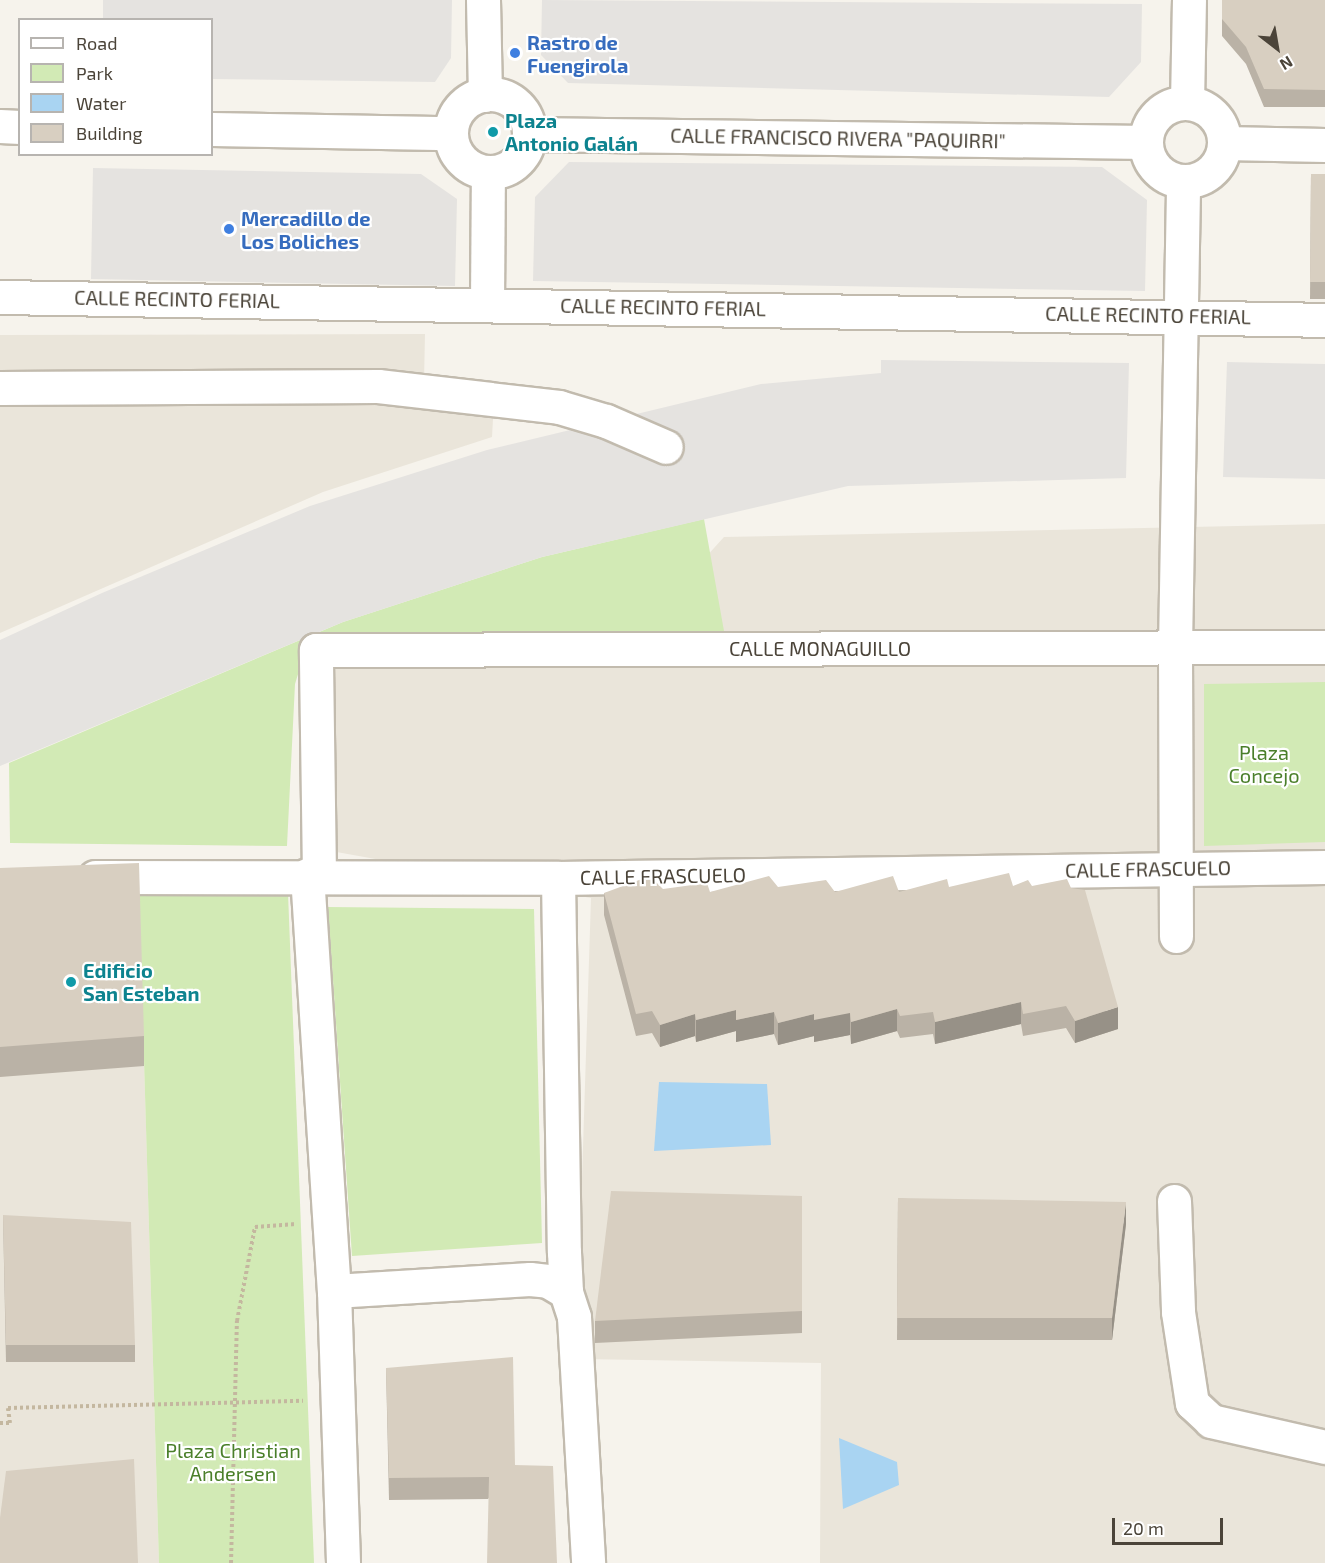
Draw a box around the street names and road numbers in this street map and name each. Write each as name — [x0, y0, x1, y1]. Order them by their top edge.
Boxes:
street label: CALLE FRANCISCO RIVERA "PAQUIRRI" — [670, 123, 1006, 153]
street label: CALLE RECINTO FERIAL — [74, 285, 280, 313]
street label: CALLE RECINTO FERIAL — [560, 293, 766, 321]
street label: CALLE RECINTO FERIAL — [1045, 301, 1251, 329]
street label: CALLE MONAGUILLO — [729, 636, 911, 660]
street label: CALLE FRASCUELO — [1065, 856, 1231, 882]
street label: CALLE FRASCUELO — [580, 863, 746, 889]

